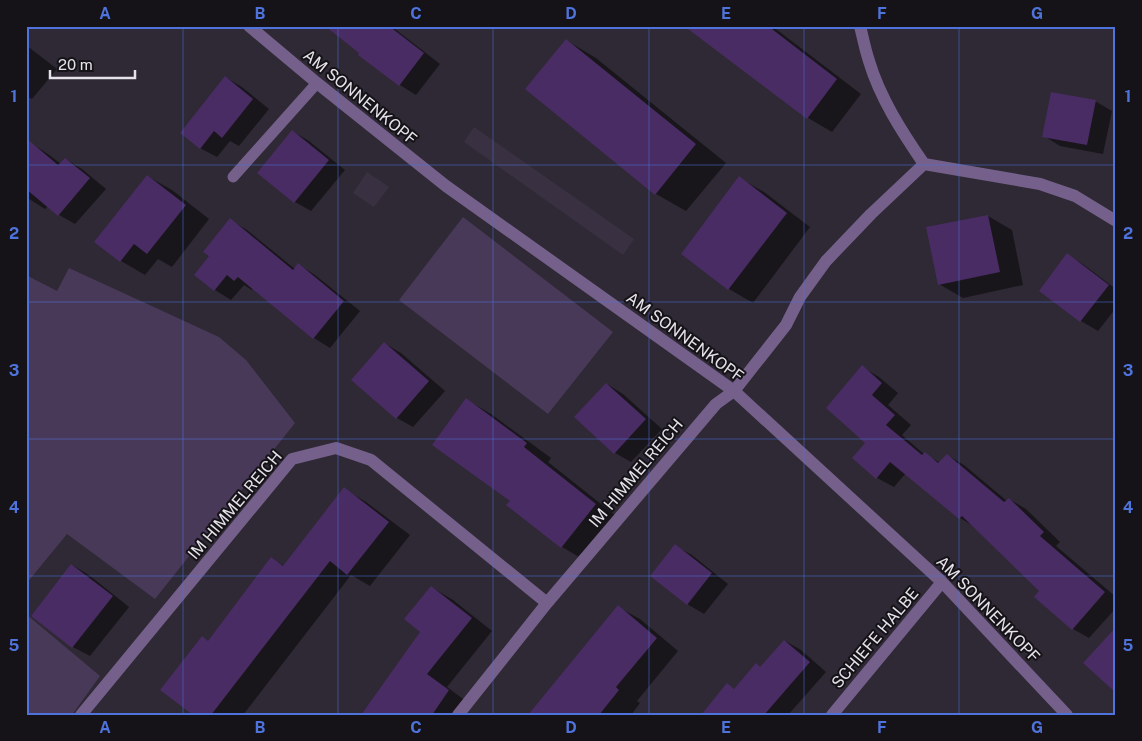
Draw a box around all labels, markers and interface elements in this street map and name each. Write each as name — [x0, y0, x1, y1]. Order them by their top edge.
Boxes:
text: A — [99, 4, 111, 23]
text: B — [255, 4, 266, 23]
text: C — [410, 4, 422, 23]
text: D — [565, 4, 577, 23]
text: E — [721, 4, 731, 23]
text: F — [877, 4, 887, 23]
text: G — [1031, 4, 1043, 23]
street label: AM SONNENKOPF — [300, 45, 420, 149]
scale bar — [50, 48, 135, 80]
text: 20 m — [58, 56, 93, 73]
text: 1 — [11, 87, 17, 106]
text: 1 — [1125, 87, 1131, 106]
text: 2 — [9, 224, 19, 243]
text: 2 — [1123, 224, 1133, 243]
street label: AM SONNENKOPF — [623, 288, 747, 386]
text: 3 — [9, 361, 19, 380]
text: 3 — [1123, 361, 1133, 380]
street label: IM HIMMELREICH — [585, 415, 687, 531]
street label: IM HIMMELREICH — [184, 447, 286, 563]
text: 4 — [9, 498, 20, 517]
text: 4 — [1123, 498, 1134, 517]
street label: AM SONNENKOPF — [932, 552, 1044, 666]
street label: SCHIEFE HALBE — [827, 584, 923, 692]
text: 5 — [9, 636, 20, 655]
text: 5 — [1123, 636, 1134, 655]
text: A — [99, 718, 111, 737]
text: B — [255, 718, 266, 737]
text: C — [410, 718, 422, 737]
text: D — [565, 718, 577, 737]
text: E — [721, 718, 731, 737]
text: F — [877, 718, 887, 737]
text: G — [1031, 718, 1043, 737]

